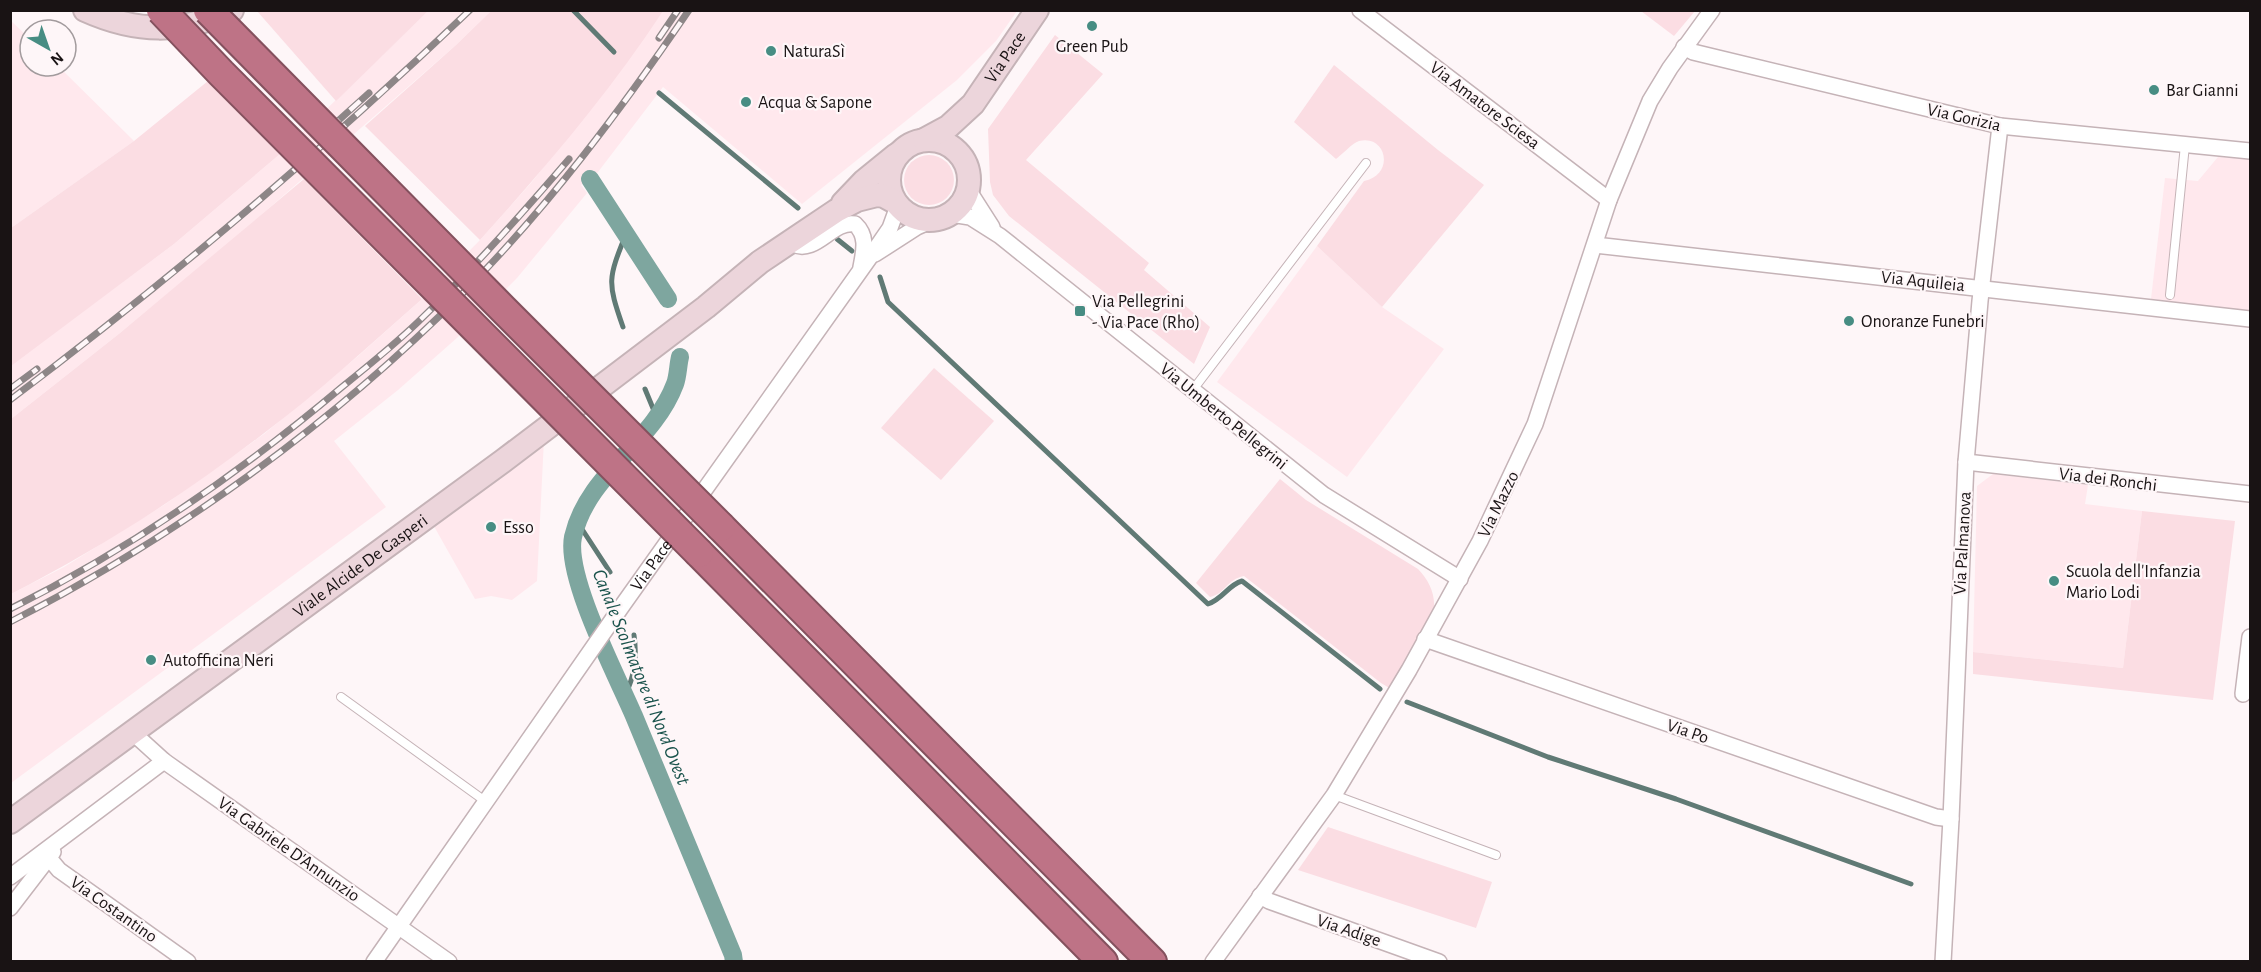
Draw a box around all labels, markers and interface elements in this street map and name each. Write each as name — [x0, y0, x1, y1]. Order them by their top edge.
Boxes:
north arrow — [18, 18, 78, 78]
marker: Green Pub — [1085, 19, 1099, 33]
street label: Via Pace — [982, 29, 1030, 87]
place label: Green Pub — [1056, 38, 1128, 56]
place label: NaturaSì — [783, 43, 845, 61]
marker: NaturaSì — [764, 44, 778, 58]
text: N — [48, 49, 66, 68]
street label: Via Amatore Sciesa — [1426, 59, 1543, 153]
place label: Bar Gianni — [2166, 82, 2239, 100]
marker: Bar Gianni — [2147, 83, 2161, 97]
place label: Acqua & Sapone — [758, 94, 872, 112]
marker: Acqua & Sapone — [739, 95, 753, 109]
street label: Via Gorizia — [1925, 101, 2002, 135]
street label: Via Aquileia — [1880, 269, 1966, 295]
place label: Via Pellegrini - Via Pace (Rho) — [1092, 293, 1200, 332]
marker: Via Pellegrini - Via Pace (Rho) — [1073, 304, 1087, 318]
place label: Onoranze Funebri — [1861, 313, 1985, 331]
marker: Onoranze Funebri — [1842, 314, 1856, 328]
street label: Via Umberto Pellegrini — [1156, 360, 1291, 474]
street label: Via dei Ronchi — [2058, 465, 2158, 495]
street label: Via Mazzo — [1475, 468, 1523, 541]
street label: Via Palmanova — [1951, 491, 1975, 595]
street label: Viale Alcide De Gasperi — [290, 511, 431, 621]
place label: Esso — [503, 519, 534, 537]
marker: Esso — [484, 520, 498, 534]
street label: Via Pace — [628, 537, 676, 595]
place label: Scuola dell'Infanzia Mario Lodi — [2066, 563, 2201, 602]
water label: Canale Scolmatore di Nord Ovest — [589, 567, 694, 789]
marker: Scuola dell'Infanzia Mario Lodi — [2047, 574, 2061, 588]
place label: Autofficina Neri — [163, 652, 274, 670]
marker: Autofficina Neri — [144, 653, 158, 667]
street label: Via Po — [1664, 716, 1711, 748]
street label: Via Gabriele D'Annunzio — [214, 794, 363, 906]
street label: Via Costantino — [67, 873, 160, 946]
street label: Via Adige — [1314, 912, 1383, 950]

